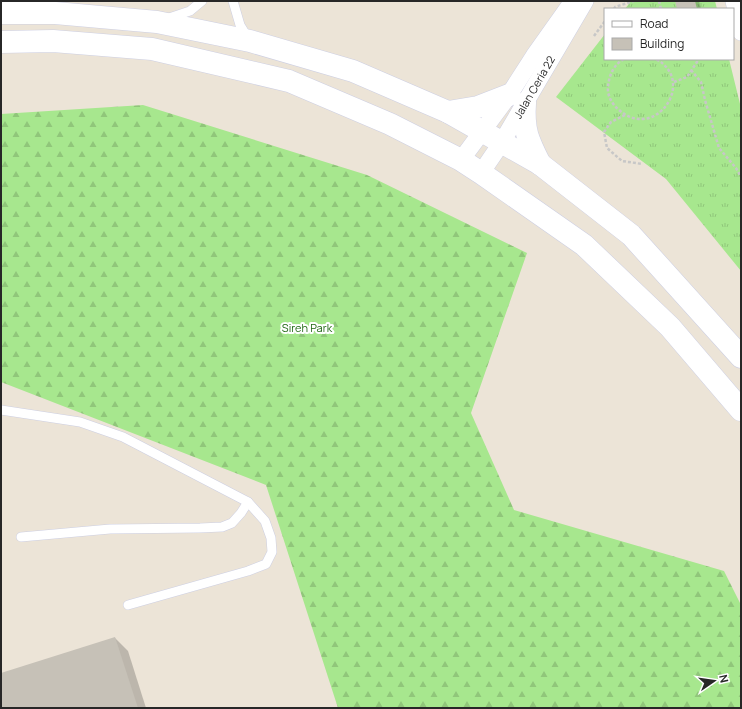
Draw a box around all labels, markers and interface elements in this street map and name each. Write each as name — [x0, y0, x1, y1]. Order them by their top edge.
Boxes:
legend — [604, 8, 734, 60]
text: Road — [640, 15, 668, 32]
text: Building — [640, 35, 684, 52]
street label: Jalan Ceria 22 — [510, 53, 558, 121]
park label: Sireh Park — [282, 320, 333, 335]
north arrow — [694, 661, 734, 701]
text: N — [716, 673, 732, 684]

